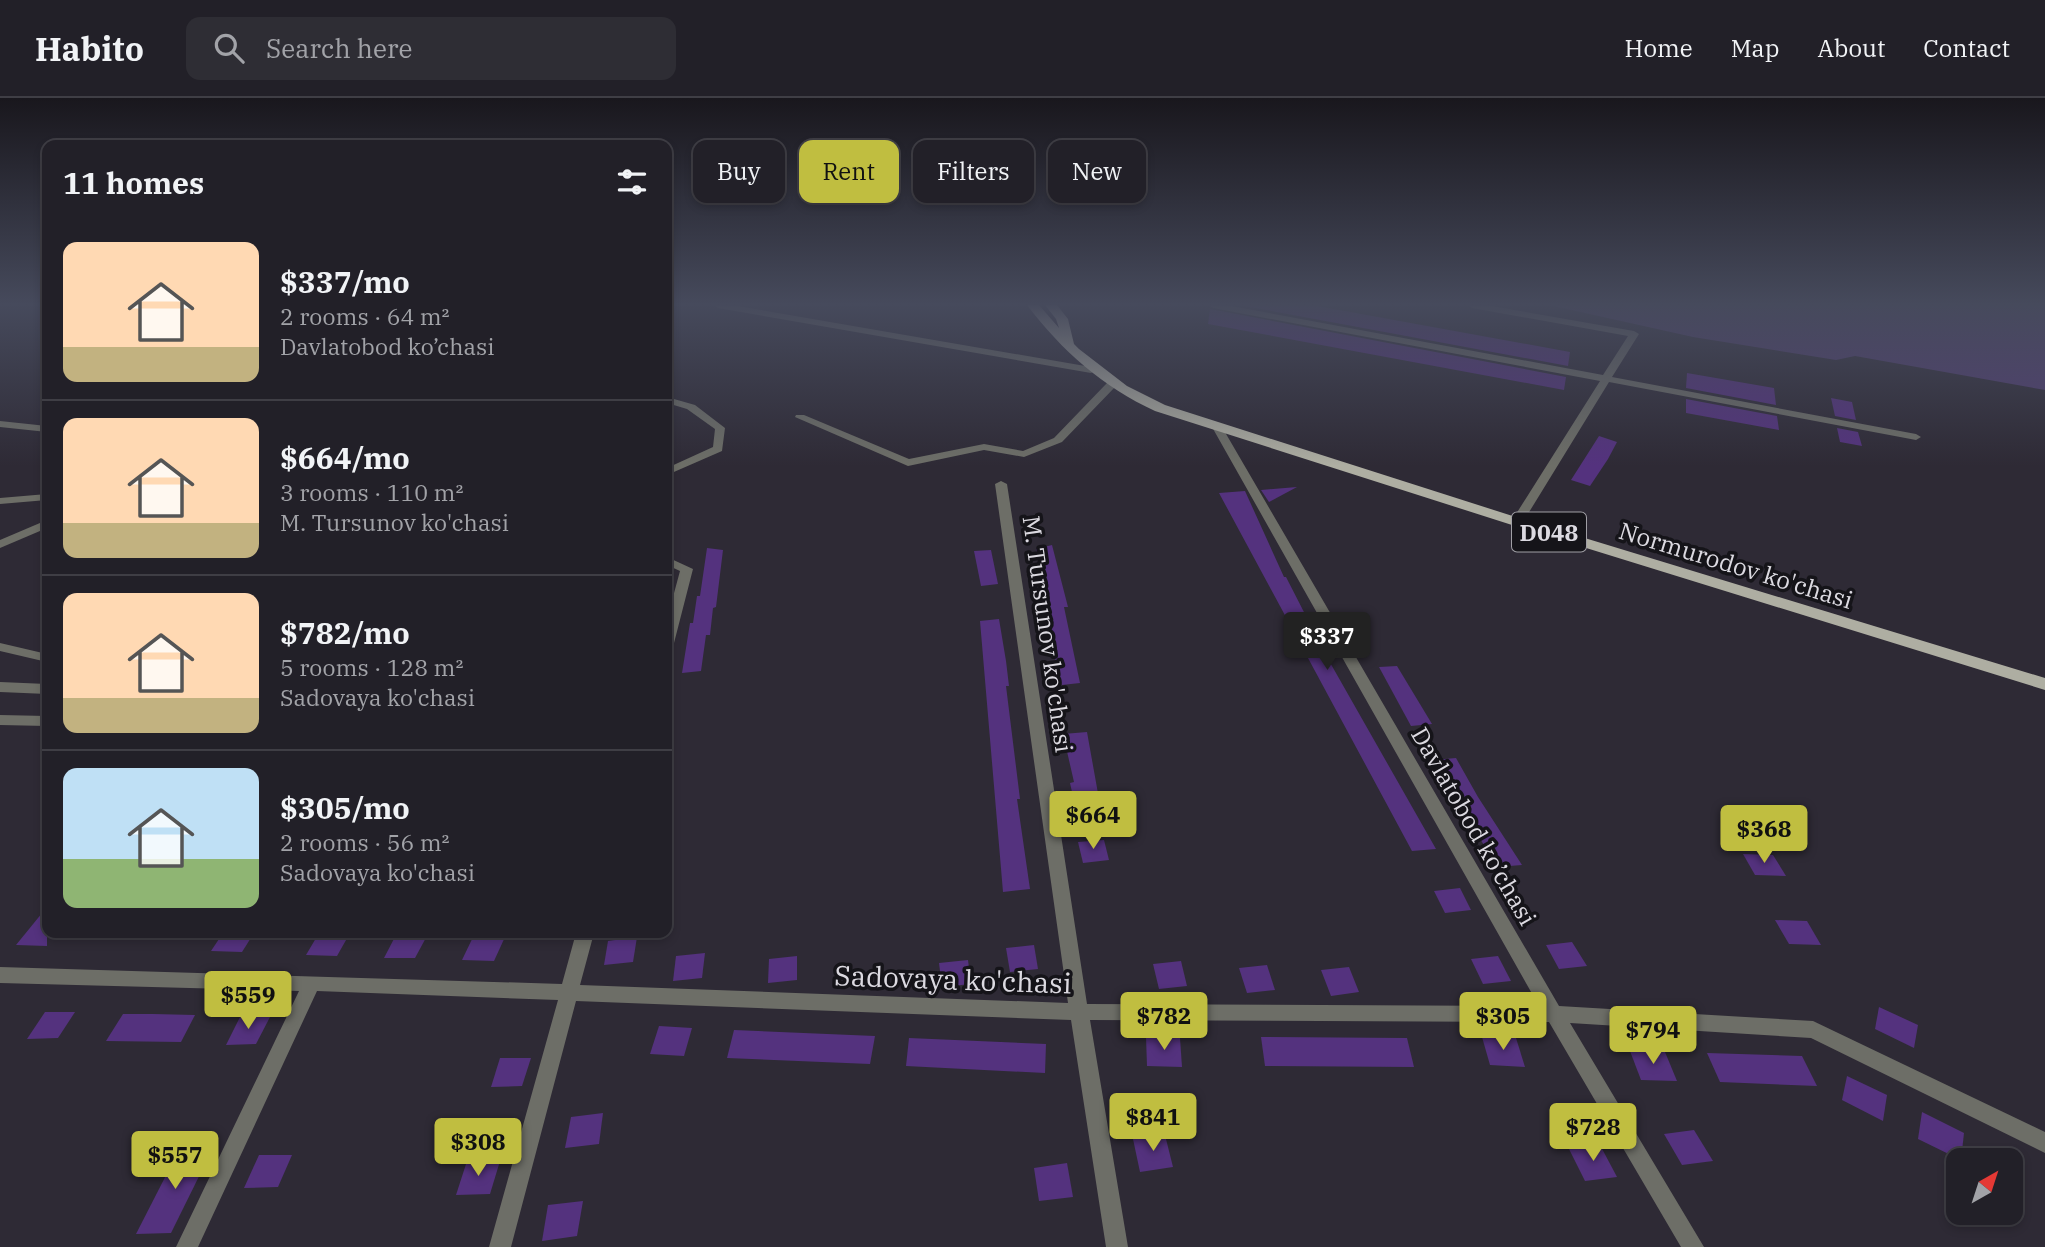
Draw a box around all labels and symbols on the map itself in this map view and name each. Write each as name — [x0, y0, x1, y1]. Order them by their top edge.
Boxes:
road number: D048 — [1512, 512, 1586, 552]
street label: M. Tursunov ko'chasi — [1016, 513, 1080, 755]
street label: Normurodov ko'chasi — [1615, 514, 1857, 616]
pin: $337 — [1286, 612, 1368, 672]
street label: Davlatobod ko’chasi — [1404, 721, 1544, 931]
pin: $664 — [1052, 792, 1134, 851]
pin: $368 — [1723, 806, 1805, 865]
street label: Sadovaya ko'chasi — [834, 956, 1072, 1002]
pin: $559 — [207, 972, 289, 1031]
pin: $782 — [1123, 992, 1205, 1052]
pin: $305 — [1462, 992, 1544, 1052]
pin: $794 — [1612, 1006, 1694, 1066]
pin: $841 — [1112, 1094, 1194, 1153]
pin: $728 — [1552, 1104, 1634, 1163]
pin: $308 — [437, 1118, 519, 1178]
pin: $557 — [134, 1132, 216, 1191]
north arrow — [1946, 1148, 2023, 1225]

